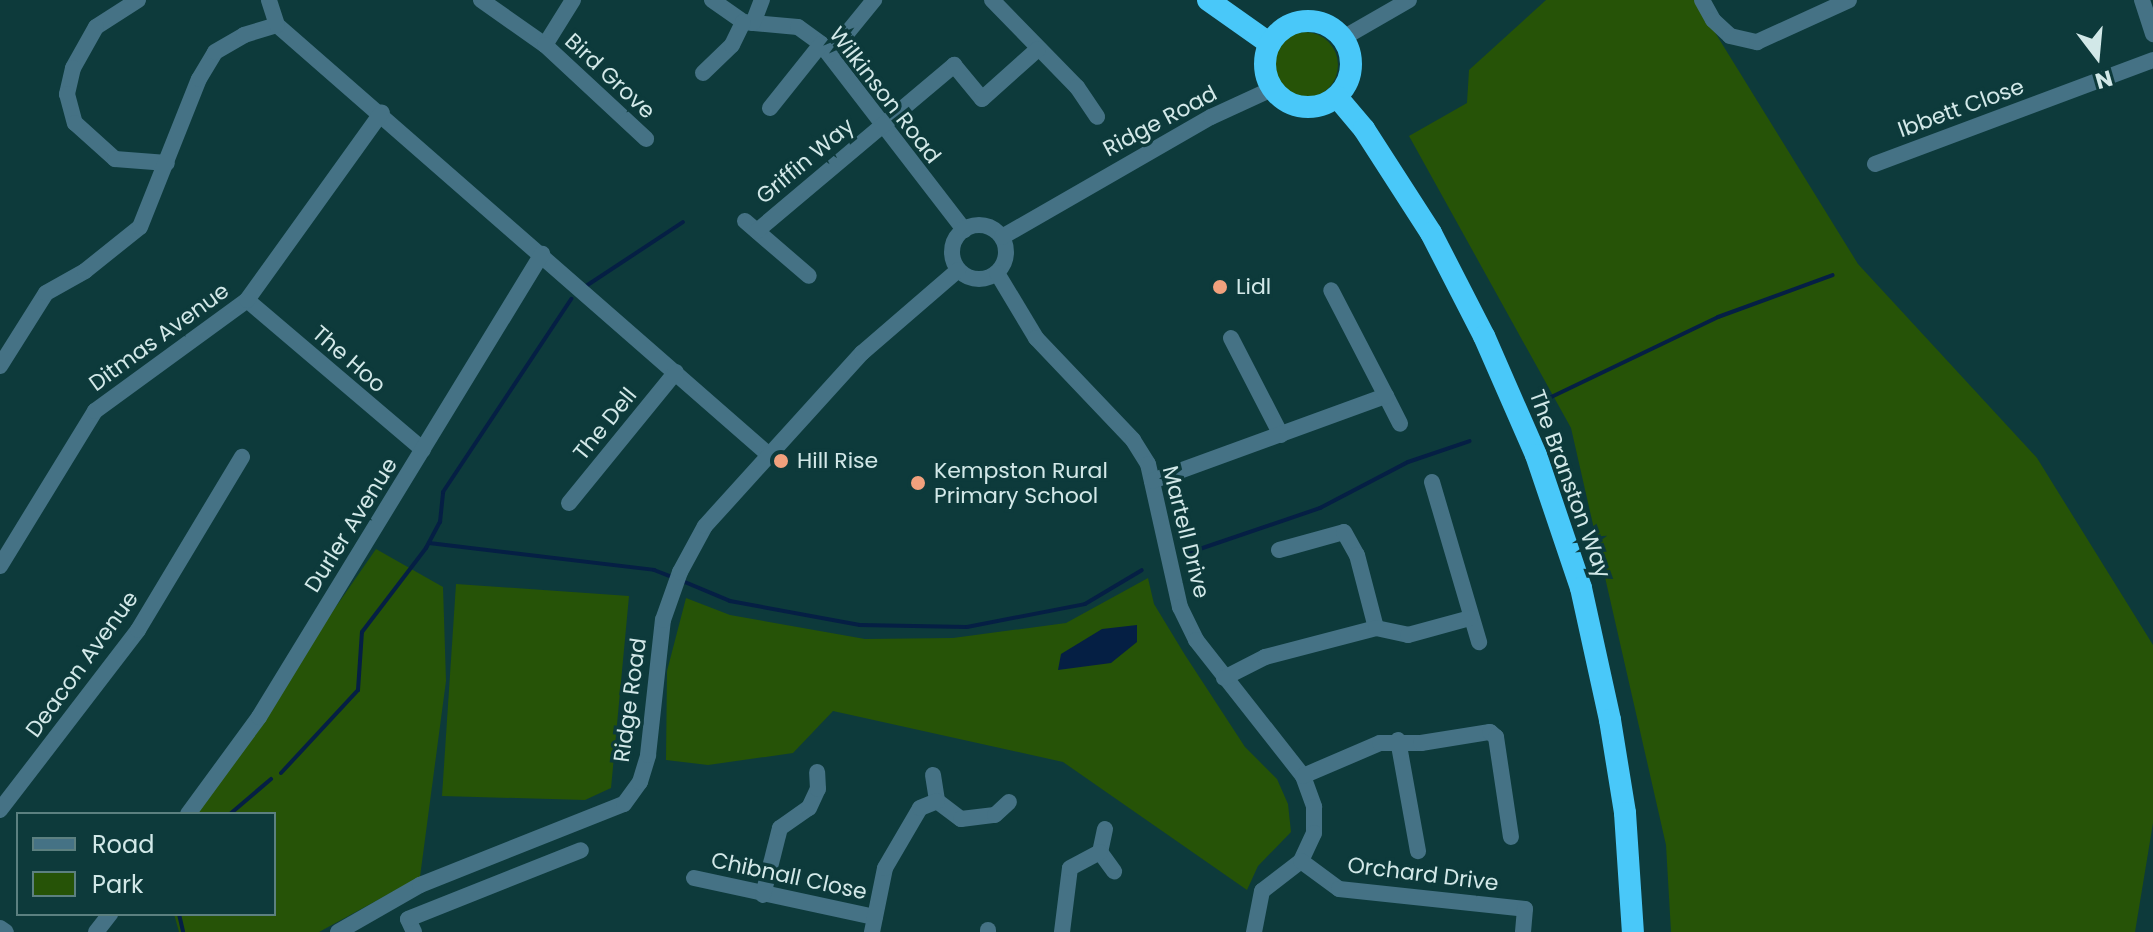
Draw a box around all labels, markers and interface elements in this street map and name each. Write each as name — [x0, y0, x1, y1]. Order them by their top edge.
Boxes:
north arrow — [2057, 16, 2137, 96]
street label: Wilkinson Road — [824, 22, 946, 168]
street label: Bird Grove — [560, 28, 660, 124]
text: N — [2092, 62, 2116, 97]
street label: Ibbett Close — [1894, 73, 2028, 143]
street label: Ridge Road — [1099, 80, 1221, 162]
street label: Griffin Way — [751, 113, 859, 209]
place label: Lidl — [1236, 274, 1271, 300]
street label: Ditmas Avenue — [84, 277, 234, 397]
marker: Lidl — [1211, 278, 1229, 296]
street label: The Hoo — [307, 320, 391, 398]
street label: The Dell — [568, 382, 642, 466]
street label: The Branston Way — [1524, 386, 1616, 582]
place label: Hill Rise — [797, 448, 878, 474]
marker: Hill Rise — [772, 452, 790, 470]
street label: Durler Avenue — [299, 453, 403, 597]
place label: Kempston Rural Primary School — [934, 457, 1108, 508]
street label: Martell Drive — [1157, 463, 1215, 601]
marker: Kempston Rural Primary School — [909, 474, 927, 492]
street label: Deacon Avenue — [20, 586, 144, 742]
street label: Ridge Road — [608, 636, 652, 764]
legend — [16, 812, 276, 916]
text: Road — [92, 828, 154, 861]
street label: Chibnall Close — [709, 847, 869, 905]
street label: Orchard Drive — [1346, 852, 1500, 896]
text: Park — [92, 868, 143, 901]

